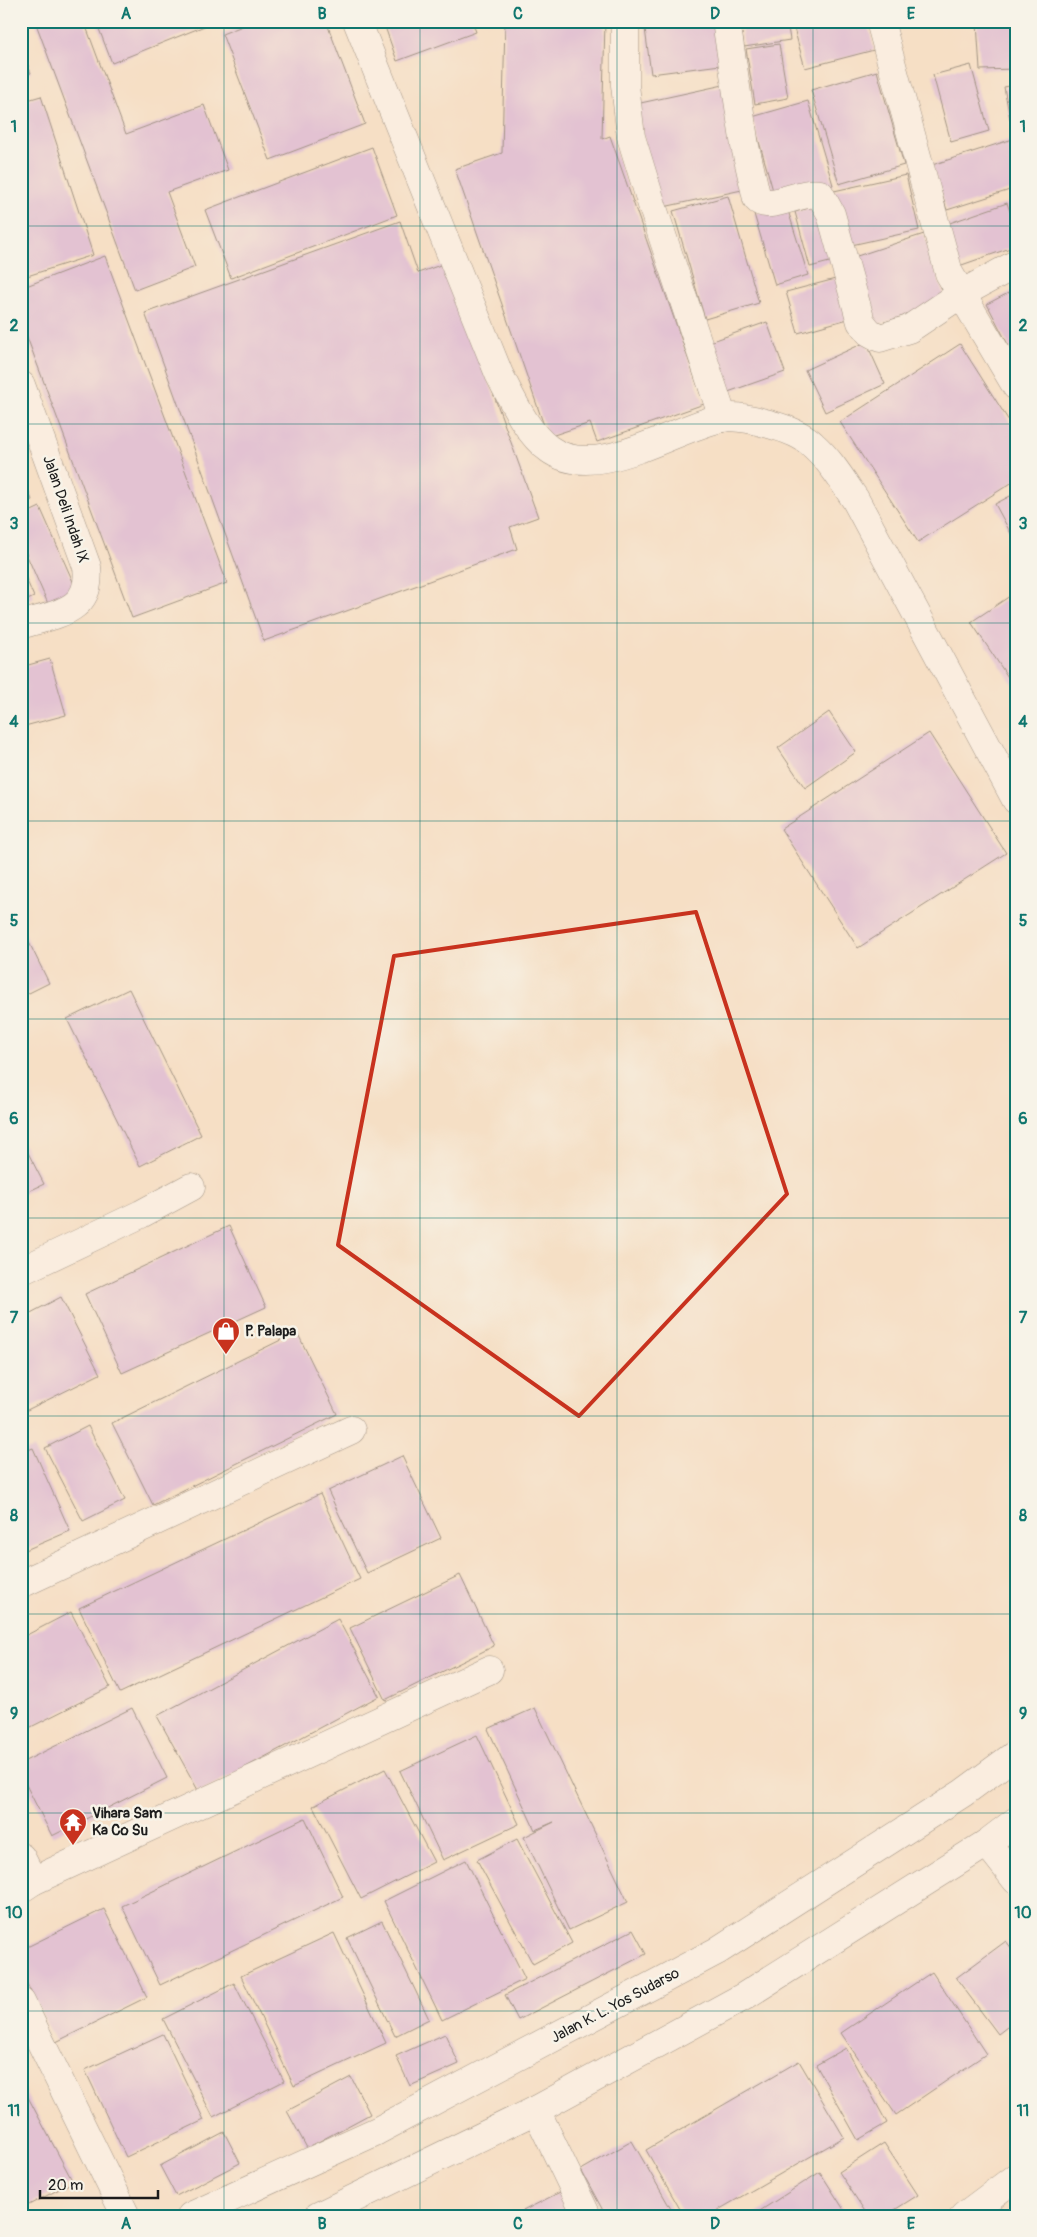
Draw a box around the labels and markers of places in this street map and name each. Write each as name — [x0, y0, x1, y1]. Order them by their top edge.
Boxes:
shop icon: P. Palapa — [211, 1316, 241, 1355]
place label: P. Palapa — [245, 1322, 296, 1341]
place label: Vihara Sam Ka Co Su — [92, 1804, 162, 1840]
temple icon: Vihara Sam Ka Co Su — [58, 1807, 88, 1846]

